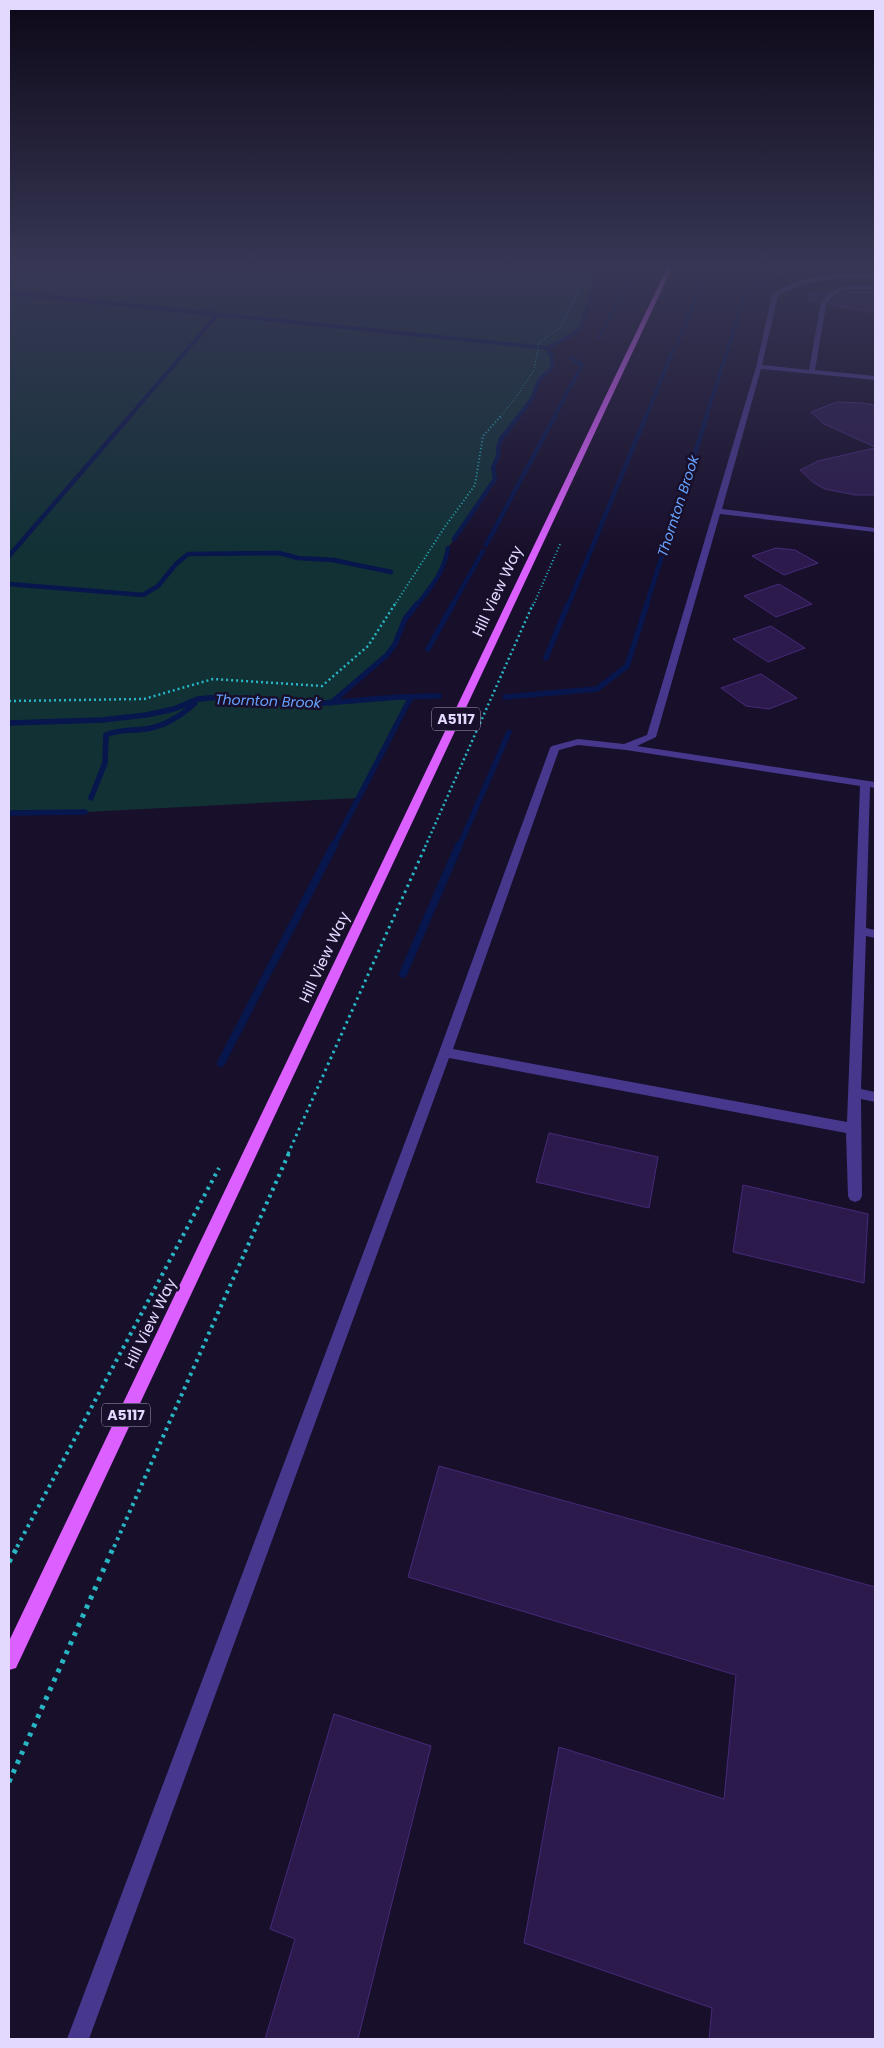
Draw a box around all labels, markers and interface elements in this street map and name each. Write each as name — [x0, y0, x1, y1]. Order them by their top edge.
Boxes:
water label: Thornton Brook — [652, 452, 704, 559]
street label: Hill View Way — [467, 542, 527, 640]
water label: Thornton Brook — [215, 689, 322, 713]
road number: A5117 — [432, 708, 480, 731]
street label: Hill View Way — [294, 908, 354, 1006]
street label: Hill View Way — [119, 1274, 181, 1372]
road number: A5117 — [102, 1404, 150, 1426]

